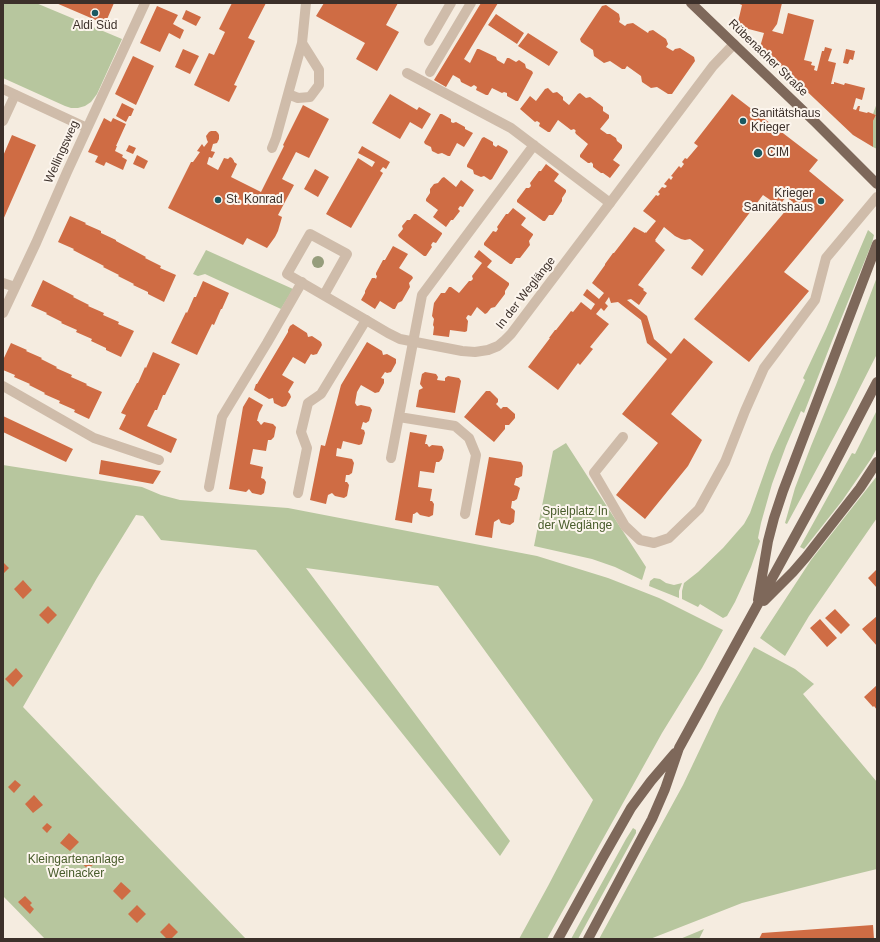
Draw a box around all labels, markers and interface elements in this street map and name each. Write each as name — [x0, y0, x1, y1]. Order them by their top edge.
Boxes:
marker: Aldi Süd — [90, 8, 100, 18]
street label: Rübenacher Straße — [725, 16, 811, 100]
place label: Aldi Süd — [73, 19, 117, 33]
place label: Sanitätshaus Krieger — [751, 107, 820, 135]
marker: Sanitätshaus Krieger — [738, 116, 748, 126]
street label: Wellingsweg — [42, 118, 82, 186]
place label: CIM — [767, 146, 789, 160]
marker: CIM — [752, 147, 764, 159]
place label: Krieger Sanitätshaus — [744, 187, 813, 215]
place label: St. Konrad — [226, 193, 283, 207]
marker: St. Konrad — [213, 195, 223, 205]
marker: Krieger Sanitätshaus — [816, 196, 826, 206]
street label: In der Weglänge — [493, 254, 559, 332]
park label: Spielplatz In der Weglänge — [538, 505, 612, 533]
park label: Kleingartenanlage Weinacker — [28, 853, 124, 881]

